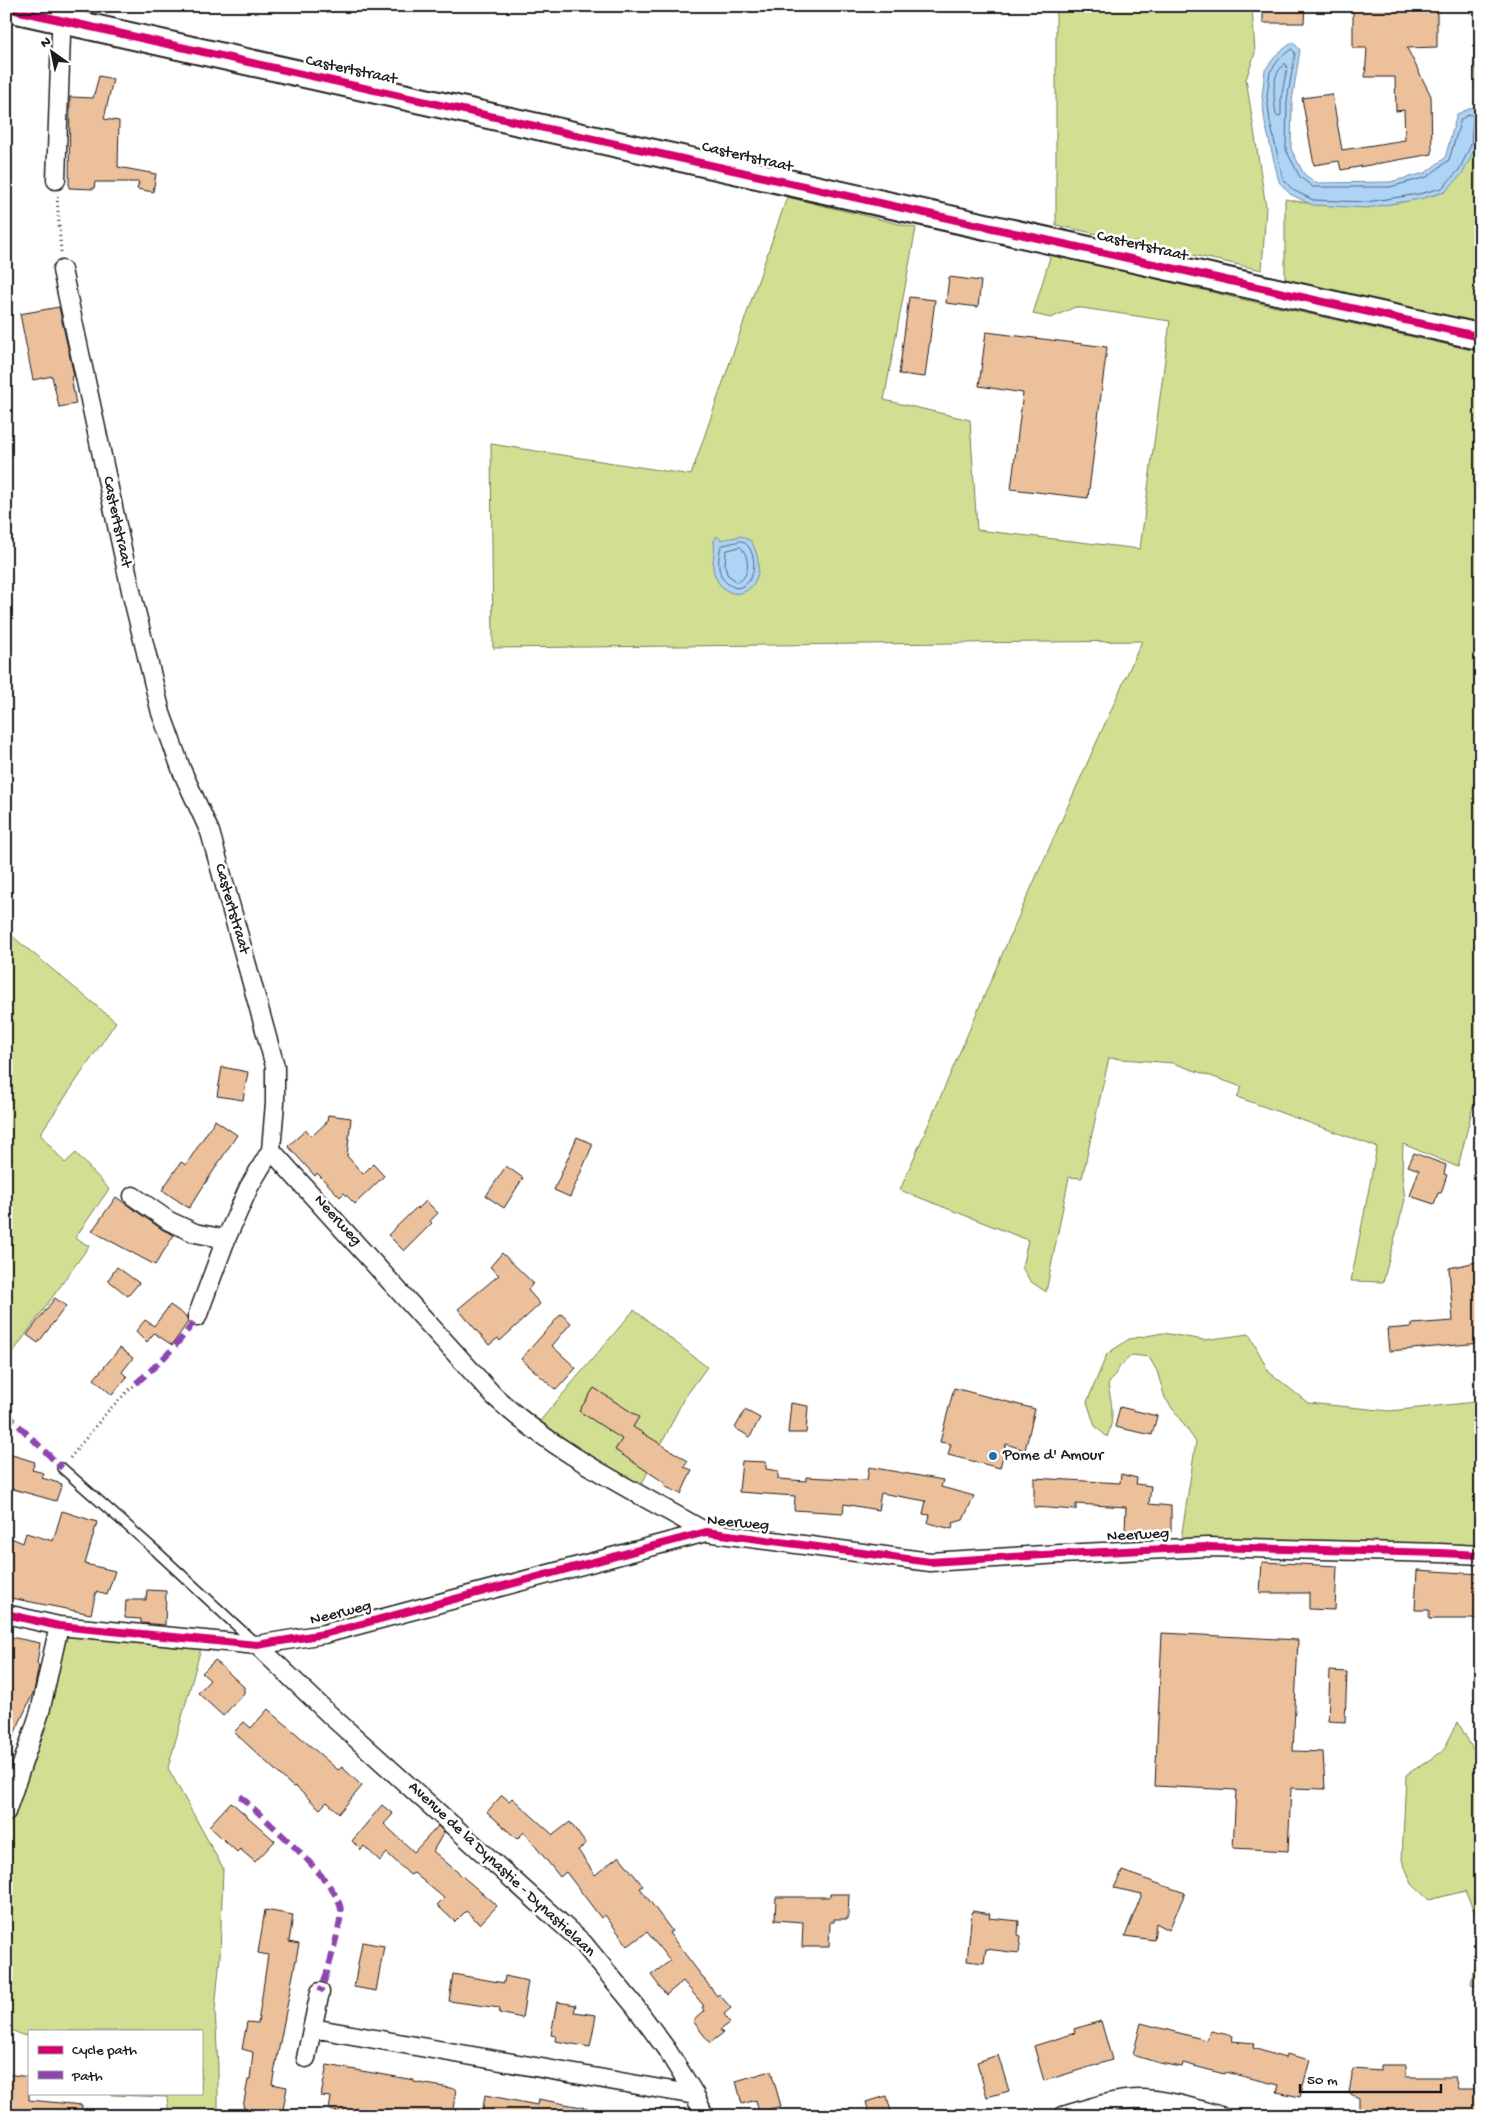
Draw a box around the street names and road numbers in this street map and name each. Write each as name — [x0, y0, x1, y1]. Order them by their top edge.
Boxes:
street label: Castertstraat — [304, 52, 400, 90]
street label: Castertstraat — [700, 138, 796, 178]
street label: Castertstraat — [1095, 227, 1191, 267]
street label: Castertstraat — [97, 475, 135, 571]
street label: Castertstraat — [209, 862, 253, 958]
street label: Neerweg — [309, 1191, 365, 1251]
street label: Neerweg — [706, 1512, 770, 1536]
street label: Neerweg — [1106, 1525, 1170, 1547]
street label: Neerweg — [308, 1597, 374, 1631]
street label: Avenue de la Dynastie - Dynastielaan — [404, 1778, 599, 1962]

